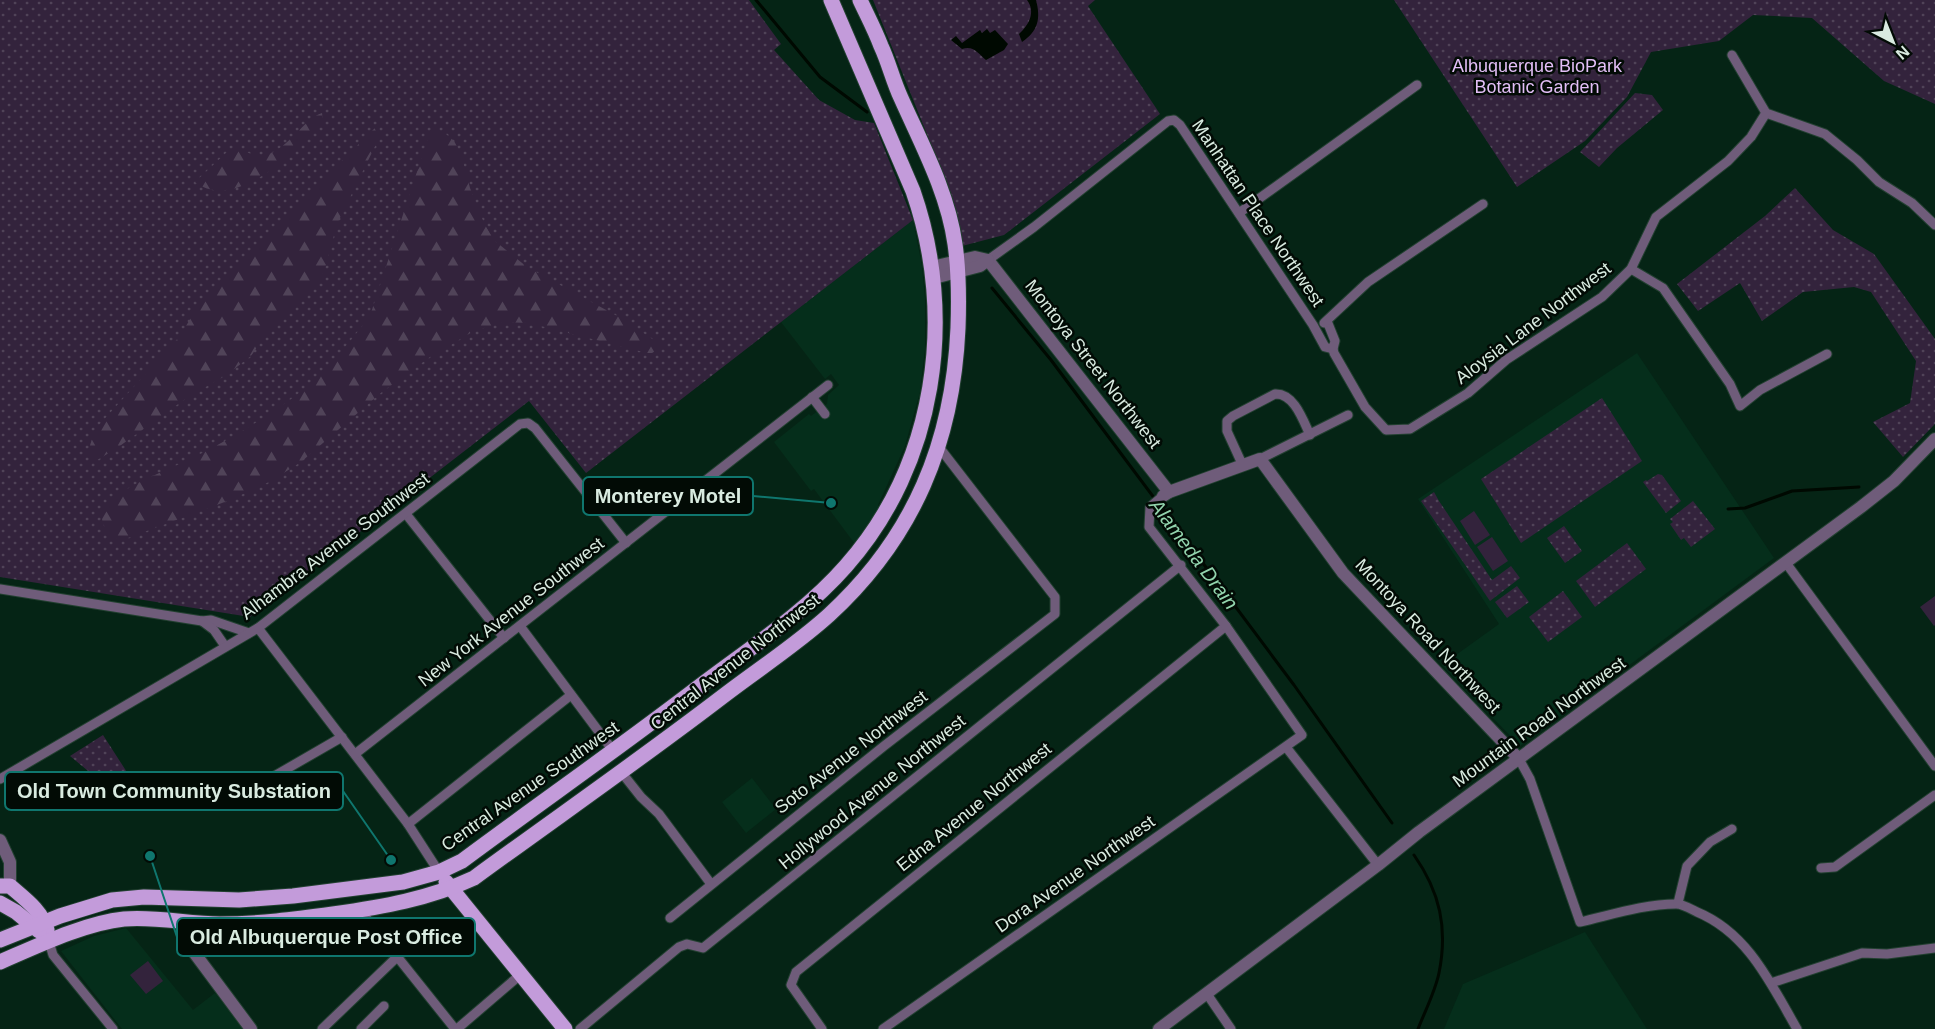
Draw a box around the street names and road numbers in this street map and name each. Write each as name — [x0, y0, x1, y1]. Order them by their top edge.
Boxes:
street label: Manhattan Place Northwest — [1188, 116, 1328, 310]
street label: Aloysia Lane Northwest — [1451, 258, 1615, 388]
street label: Montoya Street Northwest — [1021, 276, 1165, 452]
street label: Alhambra Avenue Southwest — [237, 469, 433, 623]
street label: New York Avenue Southwest — [414, 533, 608, 691]
street label: Montoya Road Northwest — [1351, 555, 1505, 717]
street label: Central Avenue Northwest — [647, 590, 823, 734]
street label: Mountain Road Northwest — [1449, 653, 1629, 791]
street label: Soto Avenue Northwest — [771, 686, 931, 818]
street label: Hollywood Avenue Northwest — [775, 711, 969, 873]
street label: Central Avenue Southwest — [438, 717, 622, 855]
street label: Edna Avenue Northwest — [893, 739, 1055, 875]
street label: Dora Avenue Northwest — [992, 811, 1158, 937]

